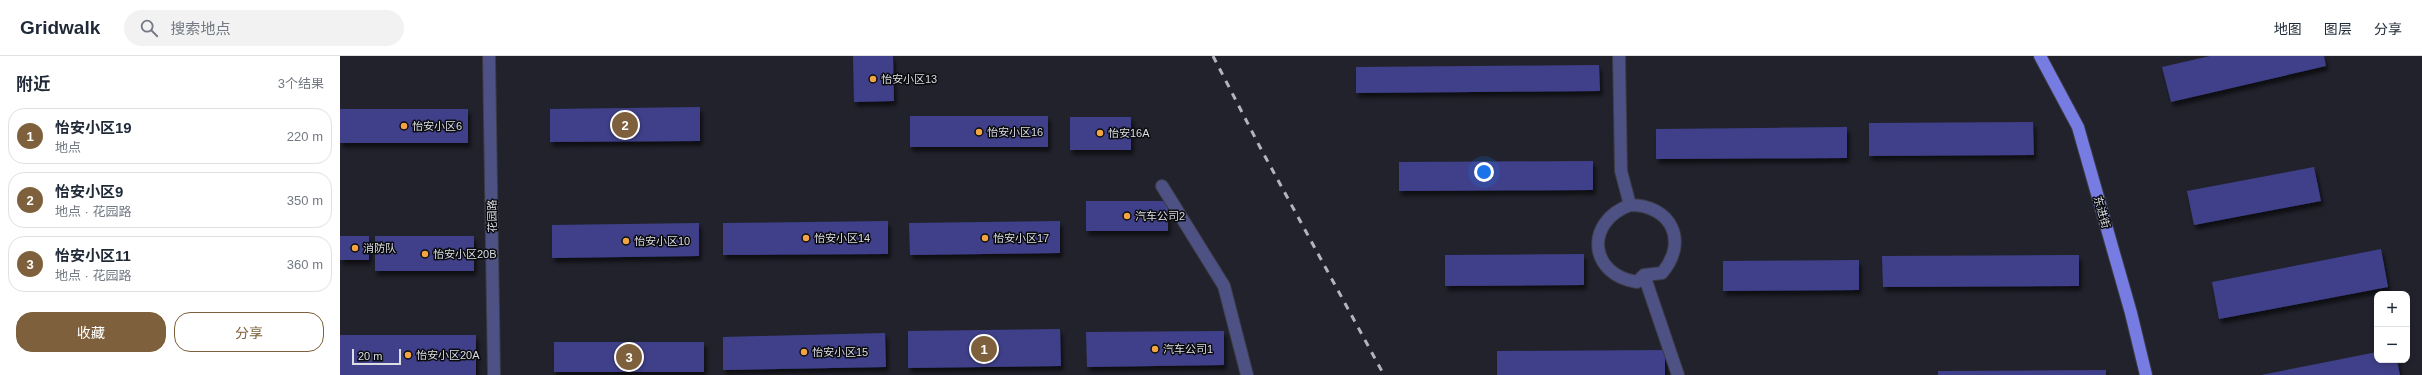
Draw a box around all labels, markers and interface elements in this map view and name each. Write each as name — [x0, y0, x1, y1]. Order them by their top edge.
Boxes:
search box — [124, 10, 404, 46]
text: Gridwalk — [20, 17, 100, 38]
icon: search — [138, 17, 160, 39]
text: 搜索地点 — [170, 20, 230, 37]
text: 地图 — [2274, 21, 2302, 37]
text: 图层 — [2324, 21, 2352, 37]
text: 分享 — [2374, 21, 2402, 37]
place label: 怡安小区13 — [881, 73, 937, 85]
marker: 怡安小区13 — [868, 74, 878, 84]
text: 附近 — [16, 75, 50, 94]
text: 3个结果 — [278, 76, 324, 91]
pin: 2 — [612, 110, 638, 140]
text: 怡安小区19 — [55, 119, 132, 136]
place label: 怡安小区6 — [412, 120, 462, 132]
marker: 怡安小区6 — [399, 121, 409, 131]
place label: 怡安小区16 — [987, 126, 1043, 138]
marker: 怡安小区16 — [974, 127, 984, 137]
place label: 怡安16A — [1108, 127, 1150, 139]
marker: 怡安16A — [1095, 128, 1105, 138]
text: 1 — [26, 129, 34, 144]
text: 220 m — [287, 129, 323, 144]
text: 地点 — [55, 140, 81, 155]
your location — [1474, 162, 1494, 182]
text: 怡安小区9 — [55, 183, 123, 200]
text: 2 — [26, 193, 34, 208]
text: 350 m — [287, 193, 323, 208]
street label: 东进街 — [2092, 194, 2112, 230]
street label: 花园路 — [486, 199, 498, 233]
text: 地点 · 花园路 — [55, 204, 132, 219]
place label: 汽车公司2 — [1135, 210, 1185, 222]
marker: 汽车公司2 — [1122, 211, 1132, 221]
place label: 怡安小区14 — [814, 232, 870, 244]
place label: 怡安小区17 — [993, 232, 1049, 244]
marker: 怡安小区14 — [801, 233, 811, 243]
marker: 怡安小区17 — [980, 233, 990, 243]
place label: 怡安小区10 — [634, 235, 690, 247]
marker: 怡安小区10 — [621, 236, 631, 246]
place label: 消防队 — [363, 242, 396, 254]
marker: 消防队 — [350, 243, 360, 253]
text: 怡安小区11 — [55, 247, 131, 264]
place label: 怡安小区20B — [433, 248, 497, 260]
marker: 怡安小区20B — [420, 249, 430, 259]
text: 3 — [26, 257, 34, 272]
text: 360 m — [287, 257, 323, 272]
text: 地点 · 花园路 — [55, 268, 132, 283]
map controls — [2374, 291, 2410, 363]
button: + — [2374, 291, 2410, 327]
button: 收藏 — [16, 312, 166, 352]
button: 分享 — [174, 312, 324, 352]
button: − — [2374, 327, 2410, 363]
pin: 1 — [971, 334, 997, 364]
pin: 3 — [616, 342, 642, 372]
place label: 汽车公司1 — [1163, 343, 1213, 355]
marker: 汽车公司1 — [1150, 344, 1160, 354]
place label: 怡安小区15 — [812, 346, 868, 358]
scale bar — [352, 347, 401, 366]
marker: 怡安小区15 — [799, 347, 809, 357]
place label: 怡安小区20A — [416, 349, 480, 361]
text: 20 m — [358, 350, 382, 362]
marker: 怡安小区20A — [403, 350, 413, 360]

